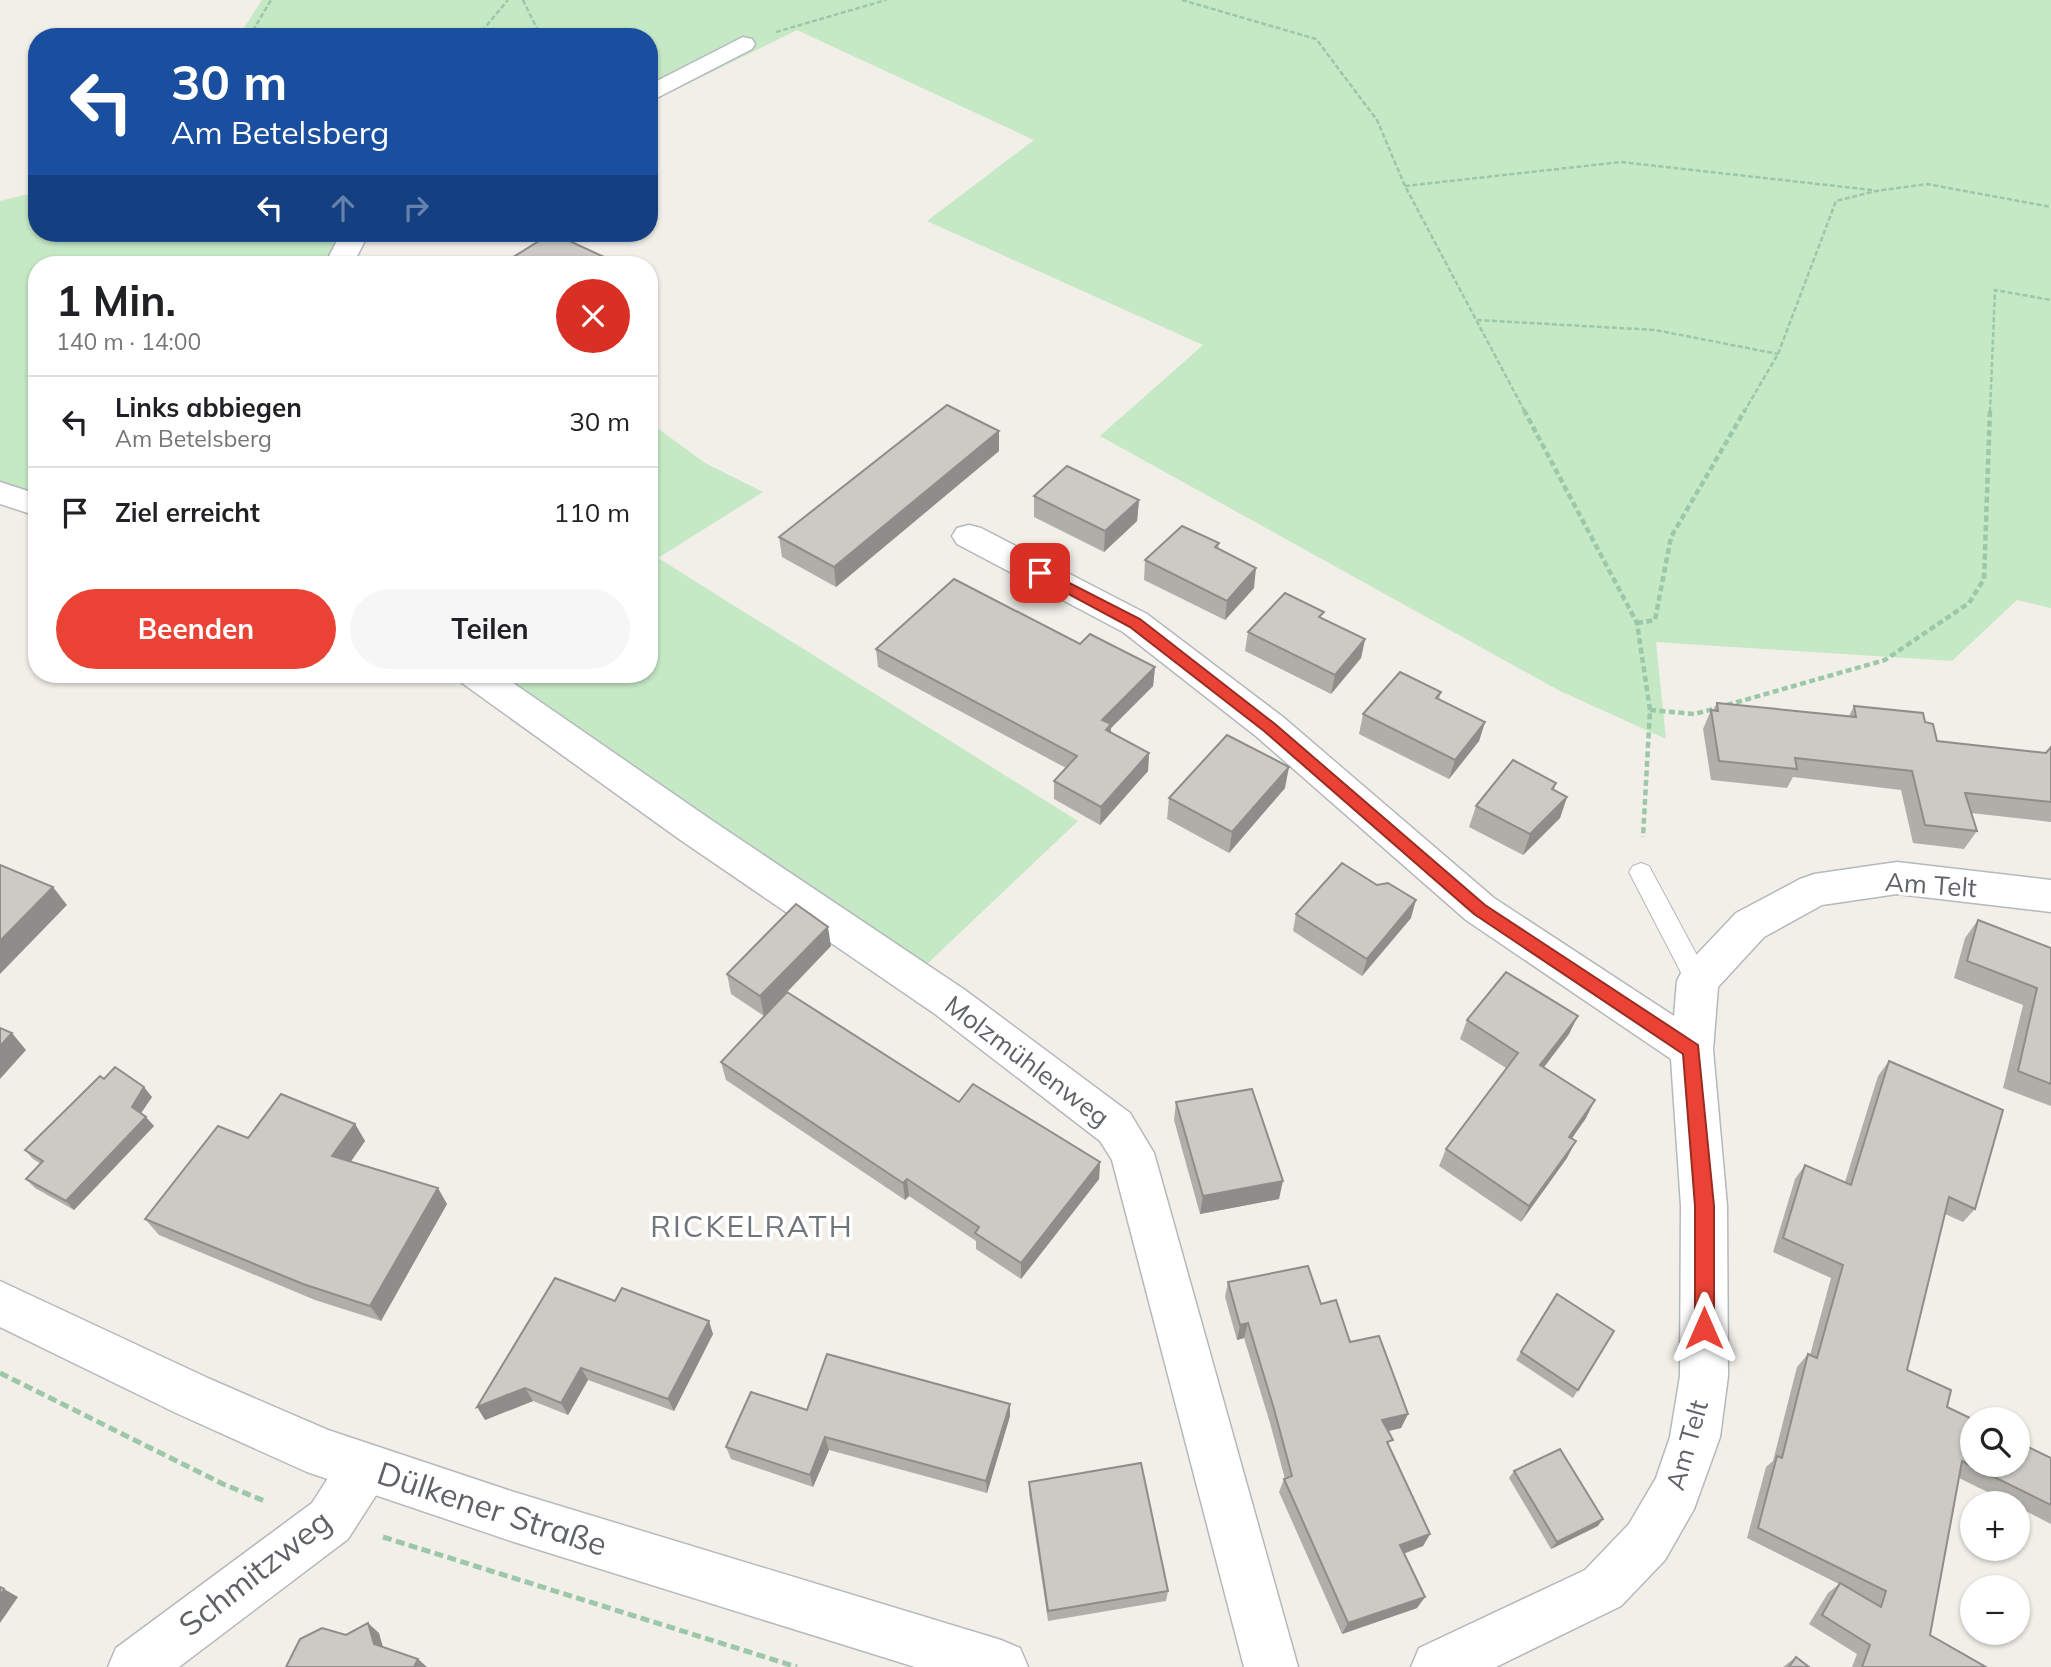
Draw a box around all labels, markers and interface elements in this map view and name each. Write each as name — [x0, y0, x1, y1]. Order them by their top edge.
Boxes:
text: 30 m — [171, 51, 287, 112]
icon: left — [56, 56, 147, 147]
text: Am Betelsberg — [171, 112, 389, 152]
icon: left — [251, 189, 289, 227]
icon: ahead — [324, 189, 362, 227]
icon: right — [397, 189, 435, 227]
text: 1 Min. — [56, 274, 176, 327]
button: close — [556, 279, 630, 353]
text: 140 m · 14:00 — [56, 327, 201, 356]
text: Links abbiegen — [115, 391, 302, 424]
icon: left — [56, 403, 94, 441]
text: 30 m — [569, 405, 630, 438]
text: Am Betelsberg — [115, 424, 272, 453]
icon: arrive — [56, 494, 94, 532]
text: Ziel erreicht — [115, 496, 260, 529]
text: 110 m — [554, 496, 630, 529]
pin — [1010, 543, 1070, 603]
icon: arrive — [1021, 554, 1059, 592]
button: Beenden — [56, 589, 336, 669]
button: Teilen — [350, 589, 630, 669]
street label: Am Telt — [1884, 865, 1978, 904]
street label: Molzmühlenweg — [938, 988, 1116, 1133]
district label: RICKELRATH — [650, 1207, 854, 1245]
position arrow — [1667, 1291, 1741, 1365]
street label: Am Telt — [1658, 1396, 1715, 1494]
map controls — [1960, 1407, 2030, 1645]
button: search — [1960, 1407, 2030, 1477]
street label: Dülkener Straße — [372, 1452, 612, 1564]
button: + — [1960, 1491, 2030, 1561]
street label: Schmitzweg — [170, 1500, 338, 1644]
button: − — [1960, 1575, 2030, 1645]

